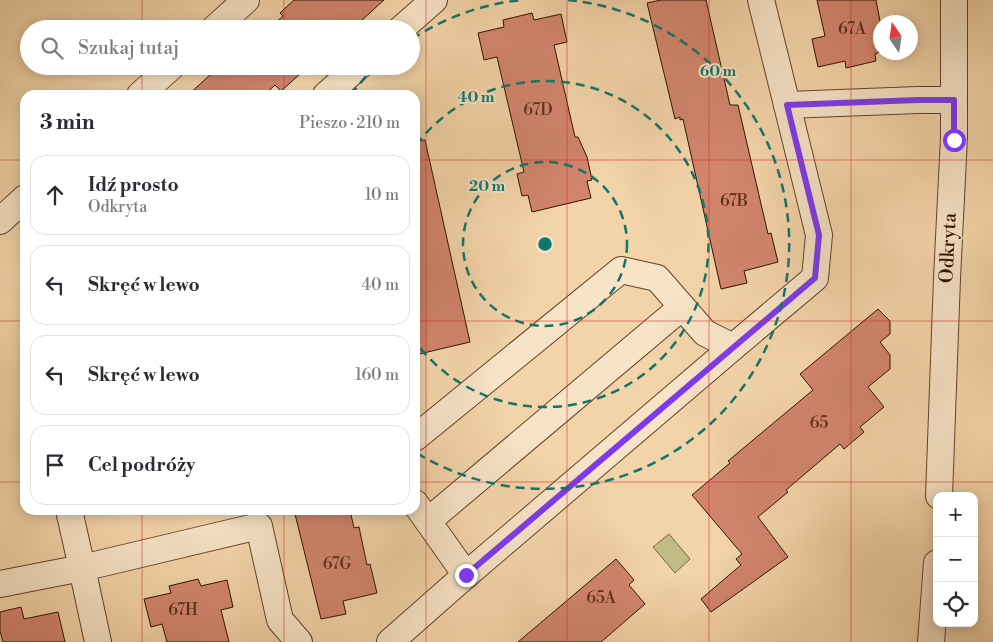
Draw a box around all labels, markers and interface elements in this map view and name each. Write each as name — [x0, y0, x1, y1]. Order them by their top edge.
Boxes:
north arrow — [873, 15, 918, 60]
house number: 67A — [838, 19, 867, 39]
search box — [20, 20, 420, 75]
icon: search — [38, 34, 66, 62]
text: Szukaj tutaj — [78, 36, 179, 60]
text: 60 m — [700, 62, 737, 81]
text: 40 m — [457, 88, 495, 107]
house number: 67D — [523, 100, 553, 120]
text: 3 min — [40, 110, 95, 136]
text: Pieszo · 210 m — [299, 113, 400, 133]
route start — [943, 129, 966, 152]
text: Idź prosto — [88, 173, 179, 197]
text: 20 m — [469, 177, 506, 196]
icon: ahead — [41, 181, 69, 209]
text: 10 m — [365, 185, 399, 205]
house number: 67B — [720, 191, 748, 211]
text: Odkryta — [88, 197, 147, 217]
street label: Odkryta — [934, 212, 962, 284]
centre of rings — [536, 235, 554, 253]
icon: left — [41, 271, 69, 299]
text: Skręć w lewo — [88, 273, 200, 297]
text: 40 m — [362, 275, 399, 295]
icon: left — [41, 361, 69, 389]
text: Skręć w lewo — [88, 363, 200, 387]
text: 160 m — [355, 365, 399, 385]
house number: 65 — [810, 413, 828, 433]
icon: arrive — [41, 451, 69, 479]
text: Cel podróży — [88, 453, 195, 477]
map controls — [933, 492, 978, 627]
button: + — [933, 492, 978, 537]
button: − — [933, 537, 978, 582]
house number: 67G — [323, 554, 352, 574]
route end — [455, 564, 478, 587]
button: locate — [933, 582, 978, 627]
house number: 65A — [586, 588, 617, 608]
house number: 67H — [168, 600, 198, 620]

